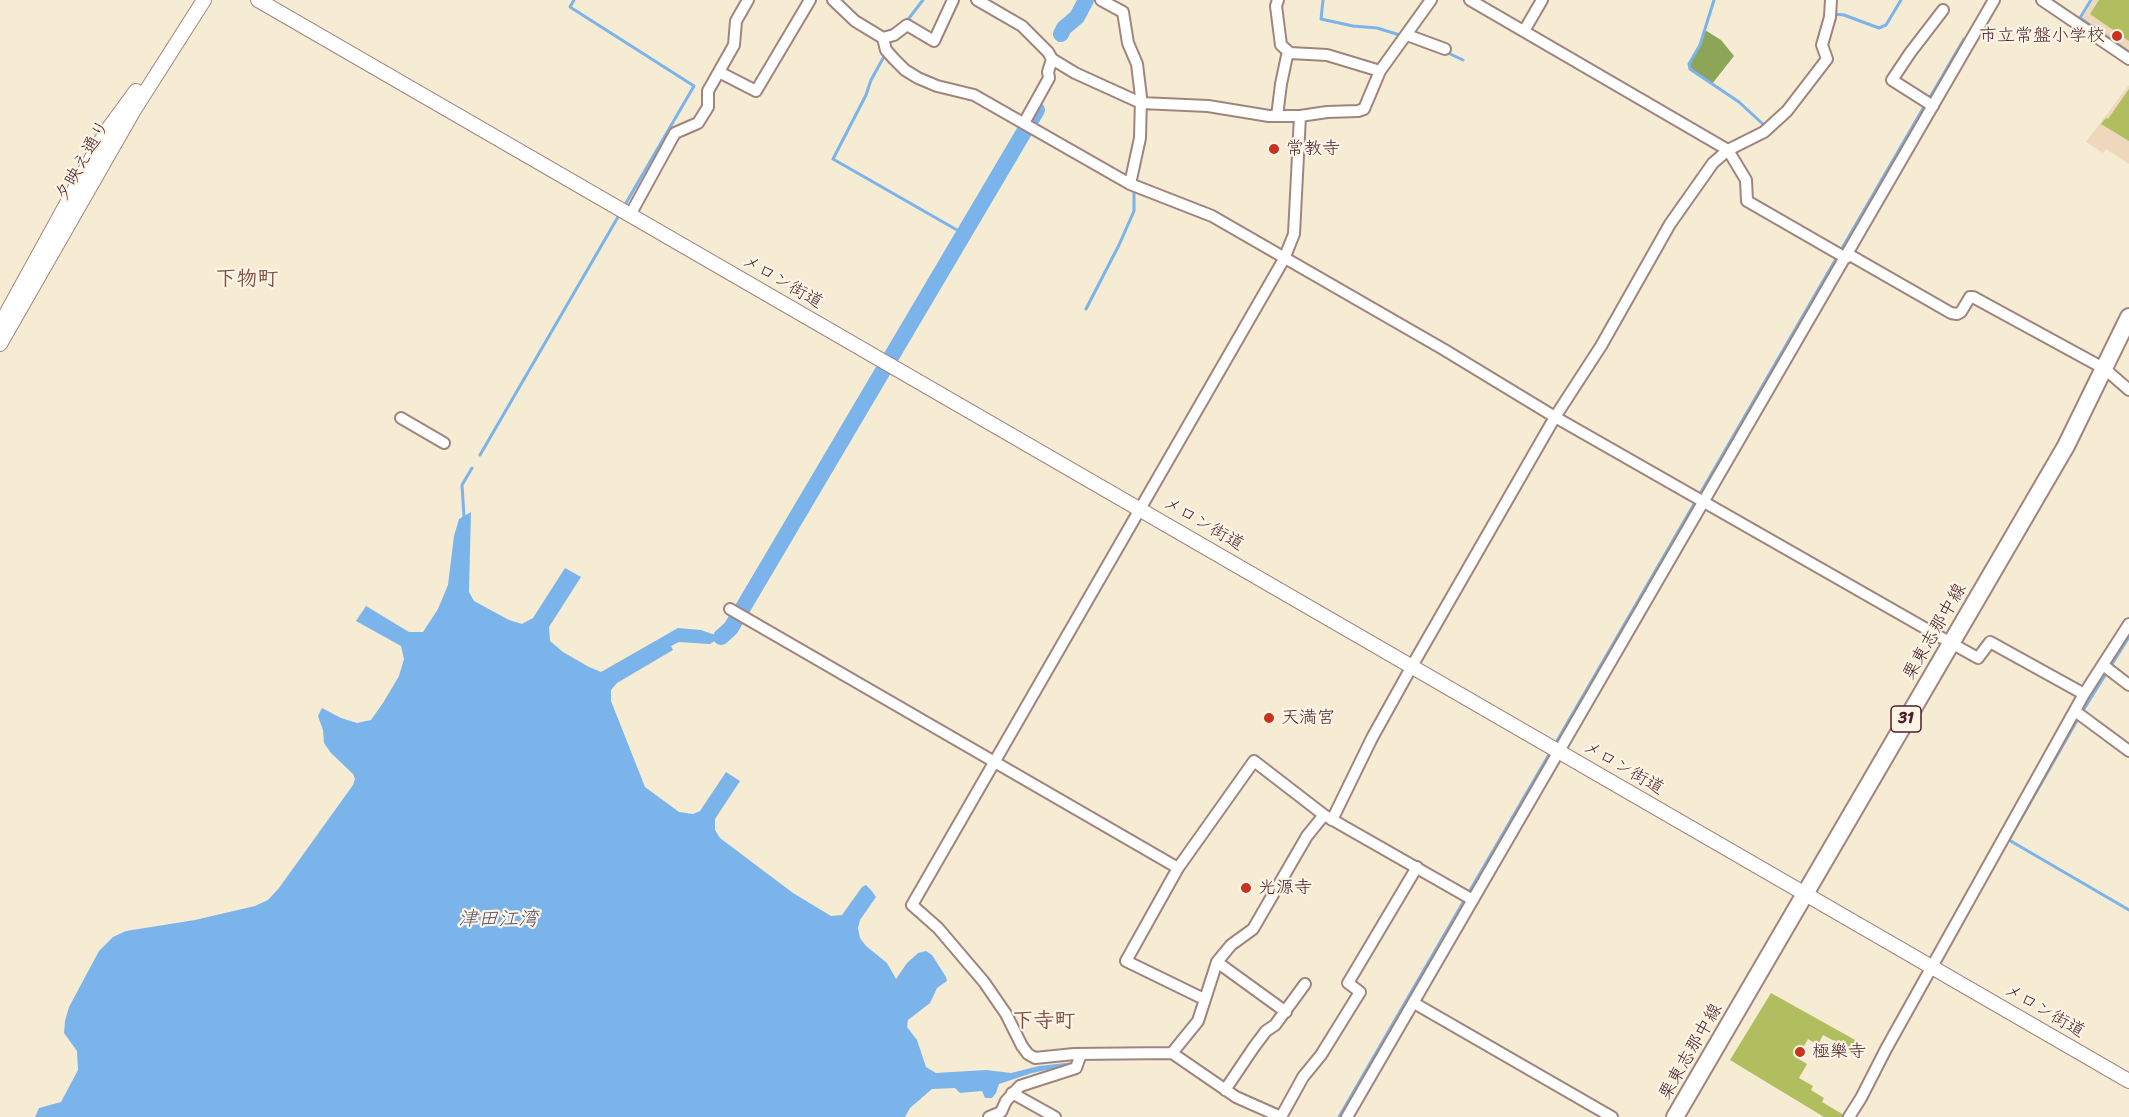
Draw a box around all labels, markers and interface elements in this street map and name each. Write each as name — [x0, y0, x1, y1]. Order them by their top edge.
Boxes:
place label: 市立常盤小学校 — [1979, 25, 2105, 47]
marker: 市立常盤小学校 — [2110, 29, 2124, 43]
street label: 夕映え通り — [51, 117, 115, 205]
place label: 常教寺 — [1286, 138, 1340, 160]
marker: 常教寺 — [1267, 142, 1281, 156]
street label: メロン街道 — [738, 250, 826, 314]
district label: 下物町 — [216, 267, 278, 293]
street label: メロン街道 — [1159, 492, 1247, 556]
street label: 栗東志那中線 — [1899, 580, 1971, 684]
road number: 31 — [1891, 706, 1921, 732]
place label: 天満宮 — [1281, 707, 1335, 729]
marker: 天満宮 — [1262, 711, 1276, 725]
street label: メロン街道 — [1579, 736, 1667, 800]
place label: 光源寺 — [1258, 877, 1312, 899]
marker: 光源寺 — [1239, 881, 1253, 895]
water label: 津田江湾 — [458, 908, 538, 932]
street label: メロン街道 — [2000, 979, 2088, 1043]
street label: 栗東志那中線 — [1655, 1000, 1727, 1104]
district label: 下寺町 — [1013, 1009, 1075, 1035]
place label: 極樂寺 — [1812, 1041, 1866, 1063]
marker: 極樂寺 — [1793, 1045, 1807, 1059]

